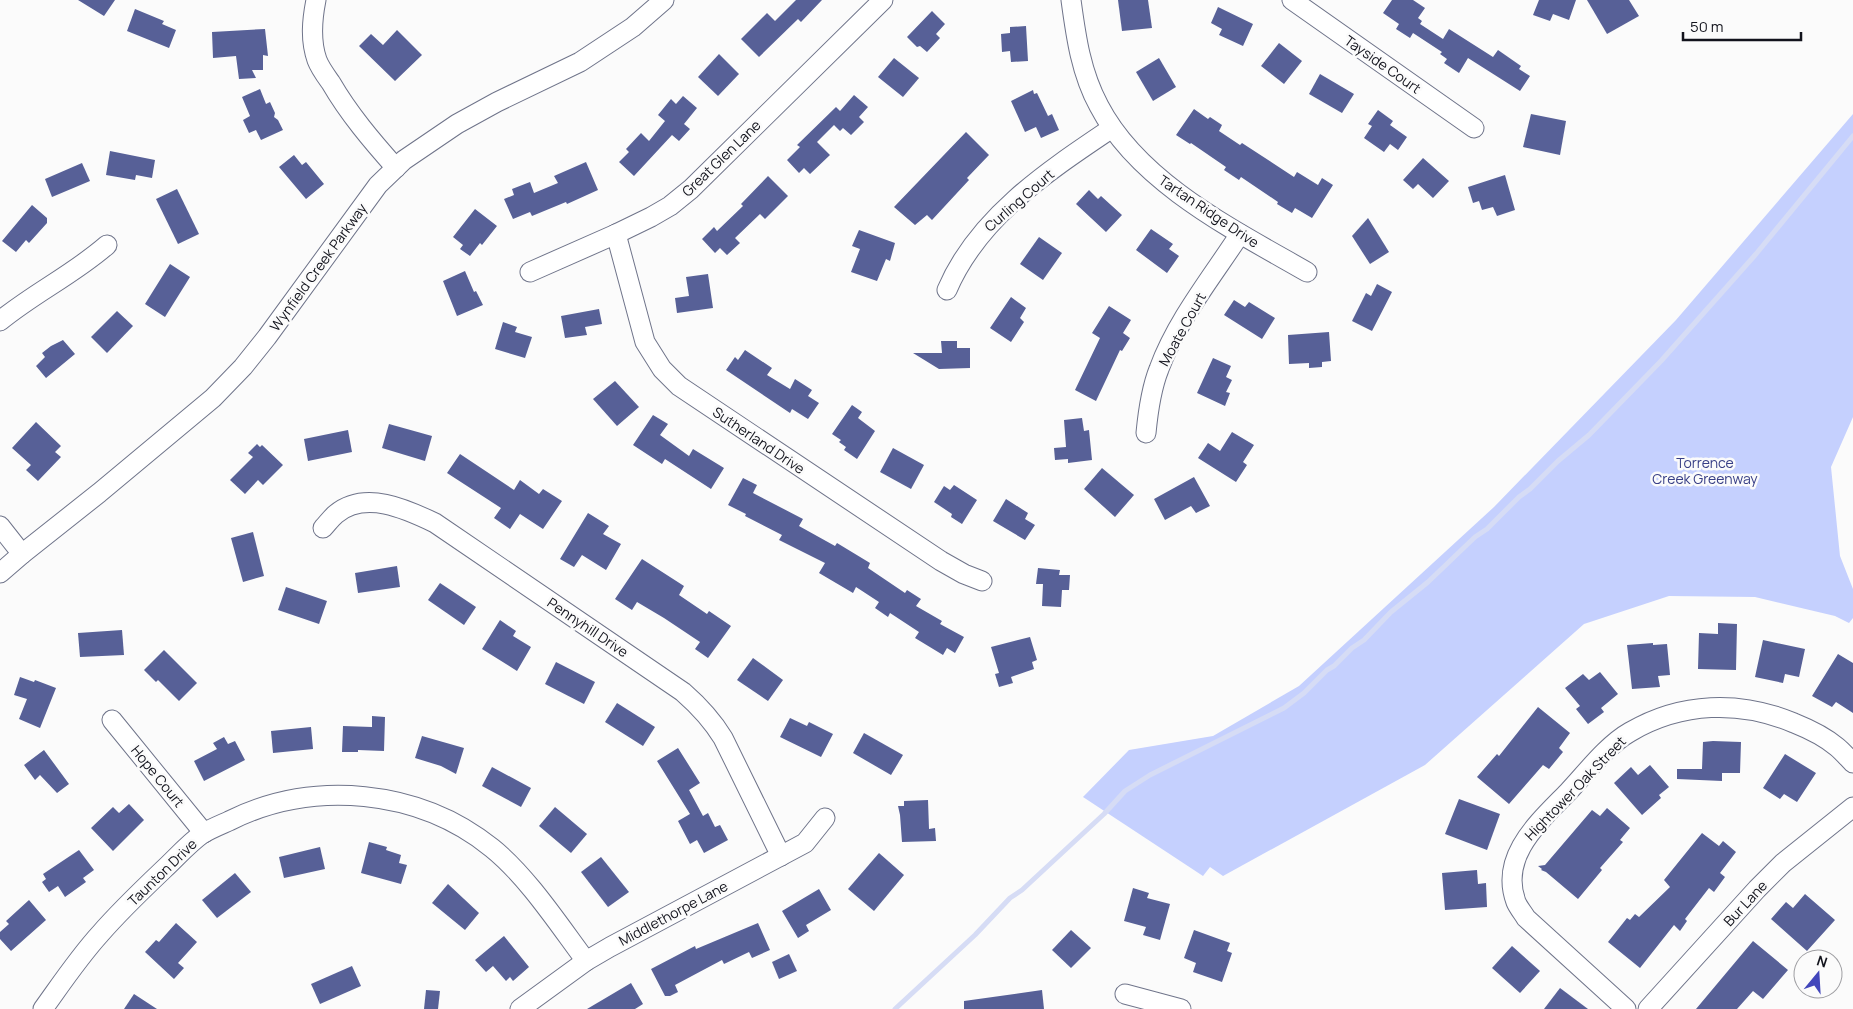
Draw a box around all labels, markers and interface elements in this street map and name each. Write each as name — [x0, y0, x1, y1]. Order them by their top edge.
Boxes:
scale bar — [1683, 10, 1800, 42]
text: 50 m — [1690, 16, 1724, 37]
street label: Tayside Court — [1341, 31, 1425, 98]
street label: Great Glen Lane — [677, 116, 765, 200]
street label: Curling Court — [980, 164, 1058, 236]
street label: Tartan Ridge Drive — [1155, 170, 1263, 252]
street label: Wynfield Creek Parkway — [265, 199, 371, 335]
street label: Moate Court — [1154, 288, 1210, 369]
street label: Sutherland Drive — [709, 402, 809, 478]
park label: Torrence Creek Greenway — [1652, 453, 1758, 488]
street label: Pennyhill Drive — [544, 593, 632, 661]
street label: Hightower Oak Street — [1520, 731, 1630, 844]
street label: Hope Court — [127, 741, 189, 811]
street label: Taunton Drive — [123, 834, 201, 910]
street label: Middlethorpe Lane — [615, 876, 731, 950]
street label: Bur Lane — [1719, 876, 1771, 930]
north arrow — [1793, 949, 1843, 999]
text: N — [1814, 951, 1830, 972]

